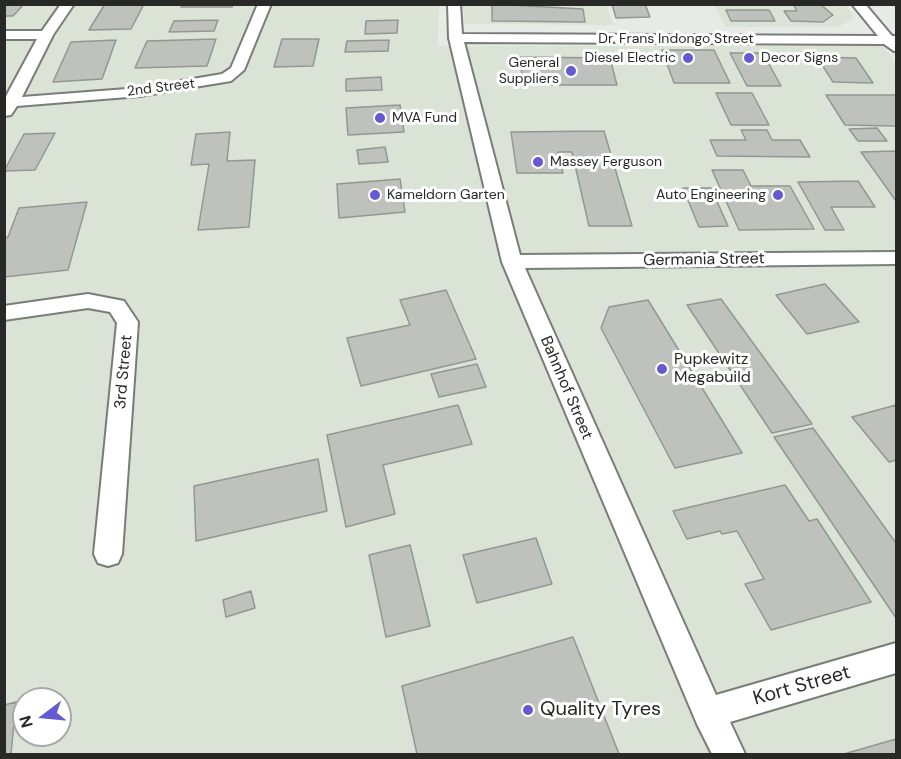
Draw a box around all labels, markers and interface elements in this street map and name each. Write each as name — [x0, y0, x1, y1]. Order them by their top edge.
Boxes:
street label: Dr. Frans Indongo Street — [598, 31, 754, 47]
place label: Diesel Electric — [584, 50, 676, 66]
place label: Decor Signs — [761, 50, 838, 66]
marker: Diesel Electric — [681, 51, 695, 65]
marker: Decor Signs — [742, 51, 756, 65]
place label: General Suppliers — [499, 55, 559, 88]
marker: General Suppliers — [564, 64, 578, 78]
street label: 2nd Street — [126, 76, 196, 100]
place label: MVA Fund — [392, 110, 457, 126]
marker: MVA Fund — [373, 111, 387, 125]
place label: Massey Ferguson — [550, 154, 662, 170]
marker: Massey Ferguson — [531, 155, 545, 169]
place label: Kameldorn Garten — [387, 187, 505, 203]
place label: Auto Engineering — [656, 187, 766, 203]
marker: Kameldorn Garten — [368, 188, 382, 202]
marker: Auto Engineering — [771, 188, 785, 202]
street label: Germania Street — [643, 249, 765, 271]
street label: Bahnhof Street — [536, 333, 596, 443]
street label: 3rd Street — [111, 334, 137, 410]
place label: Pupkewitz Megabuild — [674, 350, 751, 388]
marker: Pupkewitz Megabuild — [655, 362, 669, 376]
street label: Kort Street — [751, 661, 853, 711]
north arrow — [12, 687, 72, 747]
place label: Quality Tyres — [540, 698, 661, 722]
marker: Quality Tyres — [521, 703, 535, 717]
text: N — [14, 713, 38, 730]

